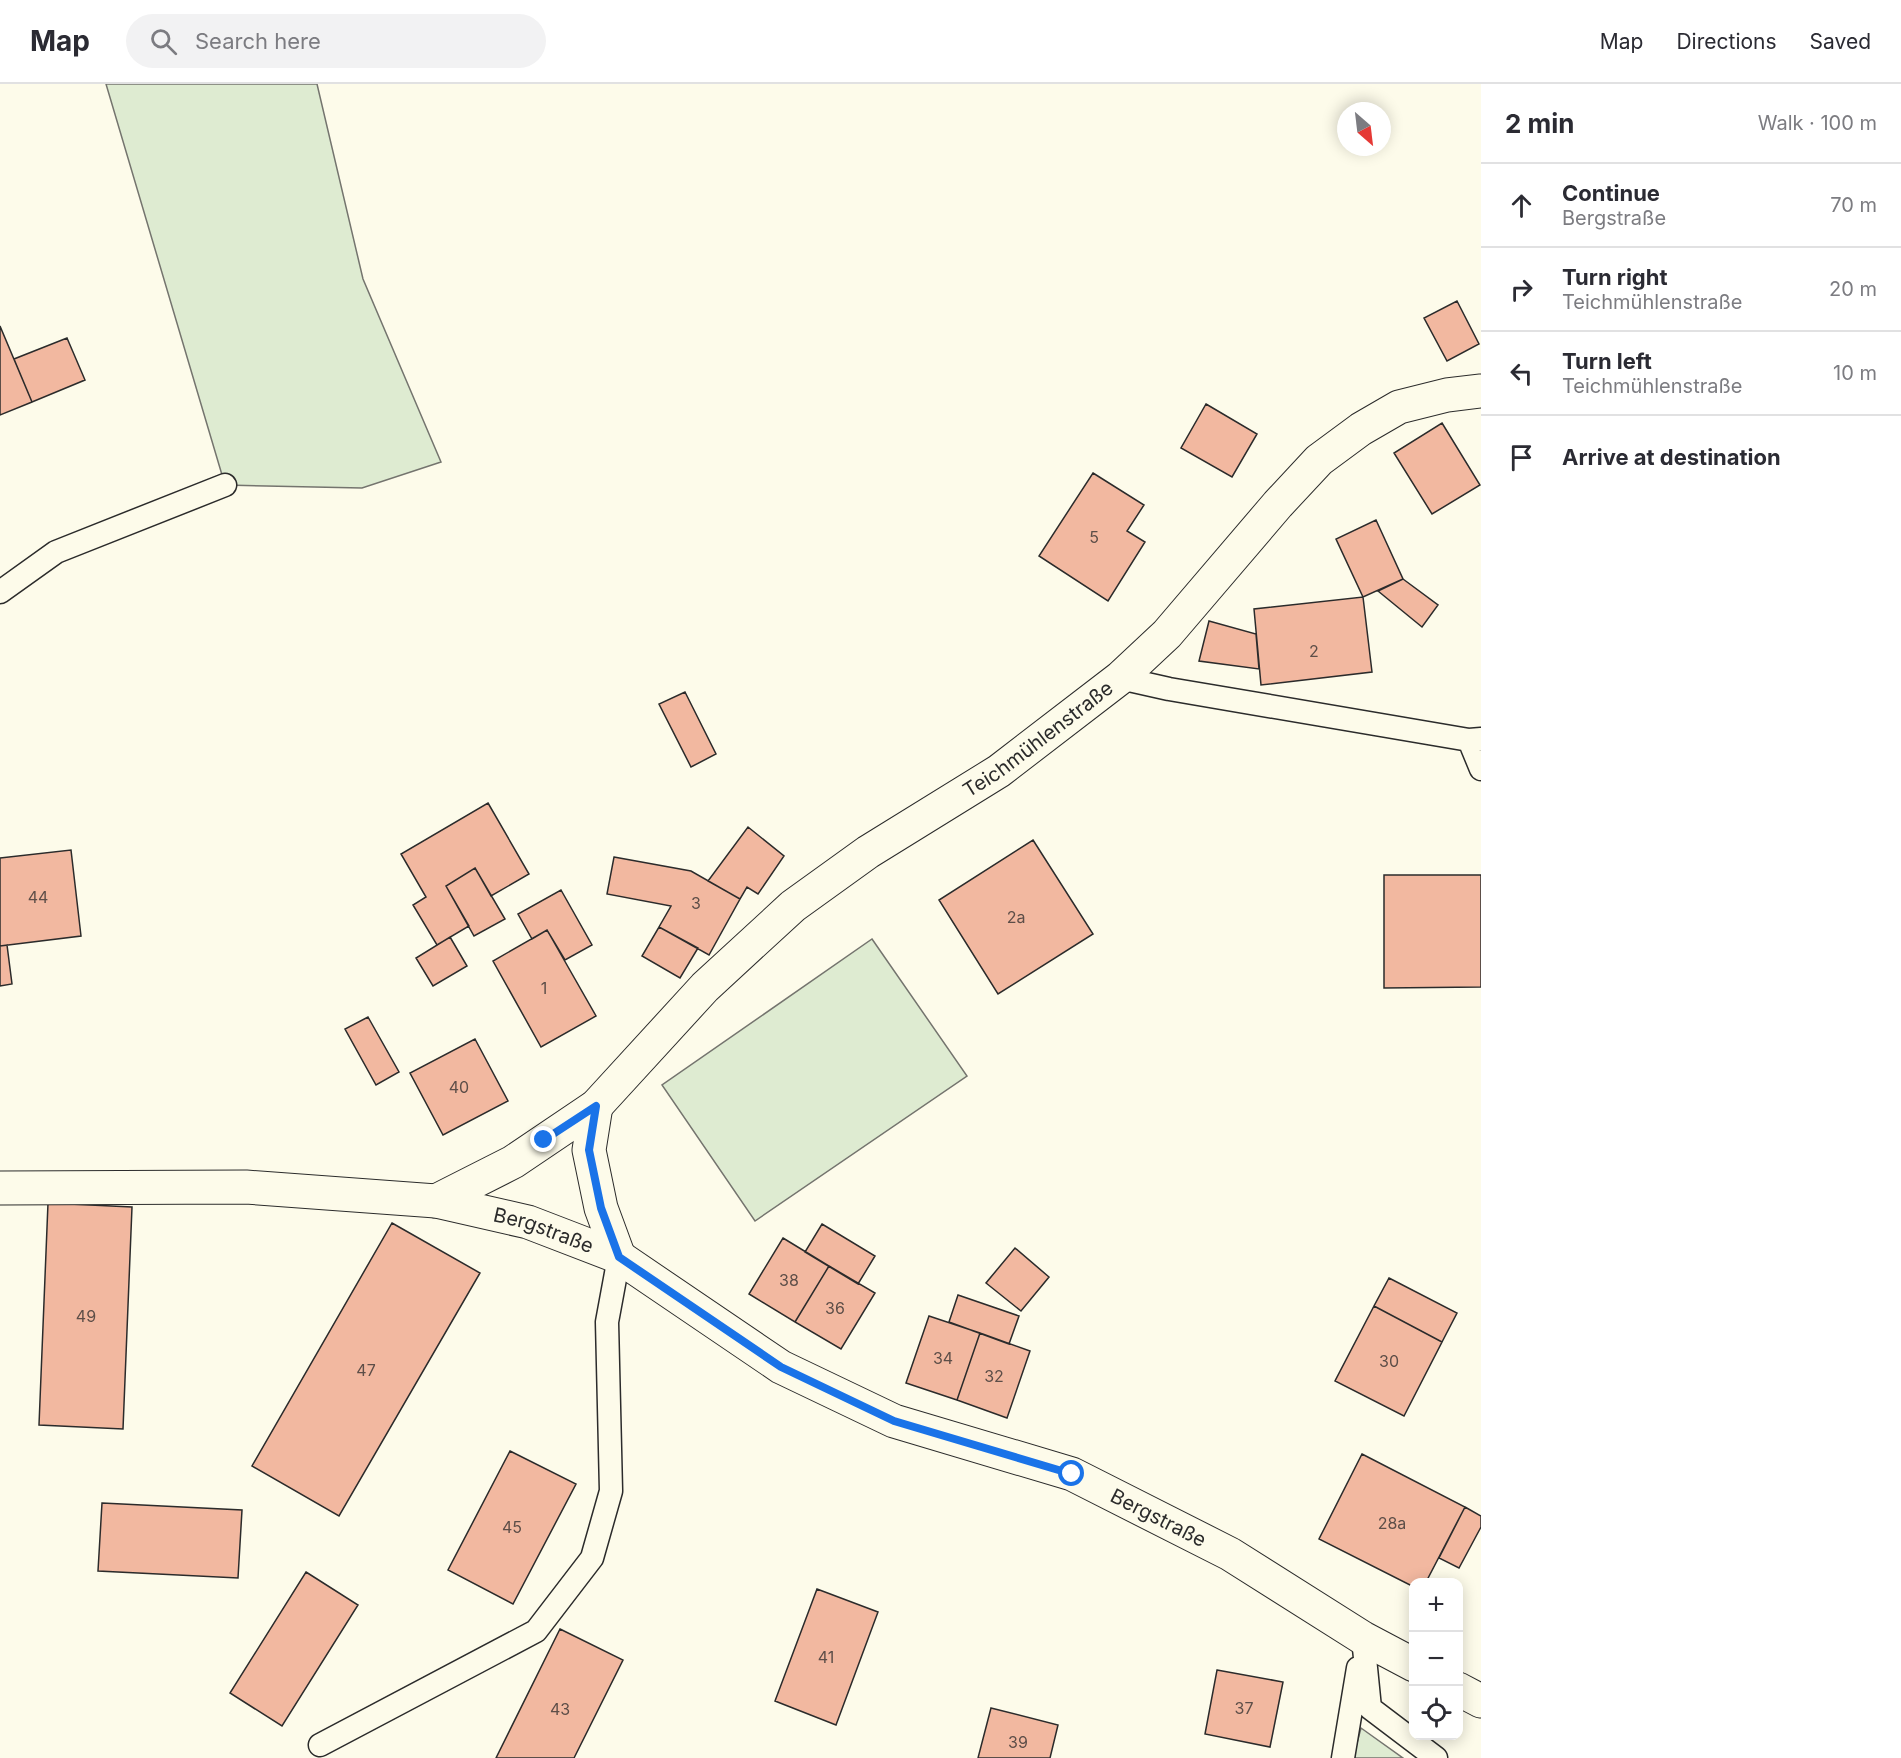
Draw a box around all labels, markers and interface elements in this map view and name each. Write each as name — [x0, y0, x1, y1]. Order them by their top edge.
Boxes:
search box — [126, 14, 546, 68]
text: Map — [30, 24, 90, 58]
icon: search — [147, 25, 180, 58]
text: Search here — [195, 28, 321, 54]
text: Map — [1600, 29, 1643, 54]
text: Directions — [1676, 29, 1777, 54]
text: Saved — [1810, 29, 1871, 54]
north arrow — [1337, 102, 1391, 156]
text: 2 min — [1505, 108, 1575, 139]
text: Walk · 100 m — [1758, 111, 1877, 135]
text: Continue — [1562, 180, 1660, 206]
icon: ahead — [1505, 189, 1538, 222]
text: 70 m — [1830, 193, 1877, 217]
text: Bergstraße — [1562, 206, 1666, 230]
text: Turn right — [1562, 264, 1668, 290]
icon: right — [1505, 273, 1538, 306]
text: 20 m — [1829, 277, 1877, 301]
text: Teichmühlenstraße — [1562, 290, 1742, 314]
text: Turn left — [1562, 348, 1652, 374]
icon: left — [1505, 357, 1538, 390]
text: 10 m — [1833, 361, 1877, 385]
text: Teichmühlenstraße — [1562, 374, 1742, 398]
icon: arrive — [1505, 441, 1538, 474]
text: Arrive at destination — [1562, 444, 1781, 470]
house number: 5 — [1089, 527, 1099, 547]
house number: 2 — [1309, 641, 1319, 661]
street label: Teichmühlenstraße — [959, 676, 1118, 802]
house number: 44 — [28, 887, 48, 907]
house number: 3 — [691, 893, 701, 913]
house number: 2a — [1007, 907, 1025, 927]
house number: 1 — [541, 978, 547, 998]
house number: 40 — [449, 1077, 469, 1097]
route end — [530, 1126, 556, 1152]
street label: Bergstraße — [491, 1203, 597, 1258]
house number: 38 — [779, 1270, 799, 1290]
house number: 36 — [825, 1298, 845, 1318]
house number: 49 — [76, 1306, 96, 1326]
house number: 34 — [933, 1348, 953, 1368]
house number: 30 — [1379, 1351, 1399, 1371]
house number: 47 — [356, 1360, 376, 1380]
house number: 32 — [984, 1366, 1004, 1386]
route start — [1058, 1460, 1084, 1486]
street label: Bergstraße — [1107, 1484, 1210, 1552]
house number: 28a — [1378, 1513, 1406, 1533]
house number: 45 — [502, 1517, 522, 1537]
map controls — [1409, 1578, 1463, 1740]
button: + — [1409, 1578, 1463, 1632]
button: − — [1409, 1632, 1463, 1686]
house number: 41 — [818, 1647, 834, 1667]
button: locate — [1409, 1686, 1463, 1740]
house number: 37 — [1235, 1698, 1253, 1718]
house number: 43 — [550, 1699, 570, 1719]
house number: 39 — [1008, 1732, 1028, 1752]

